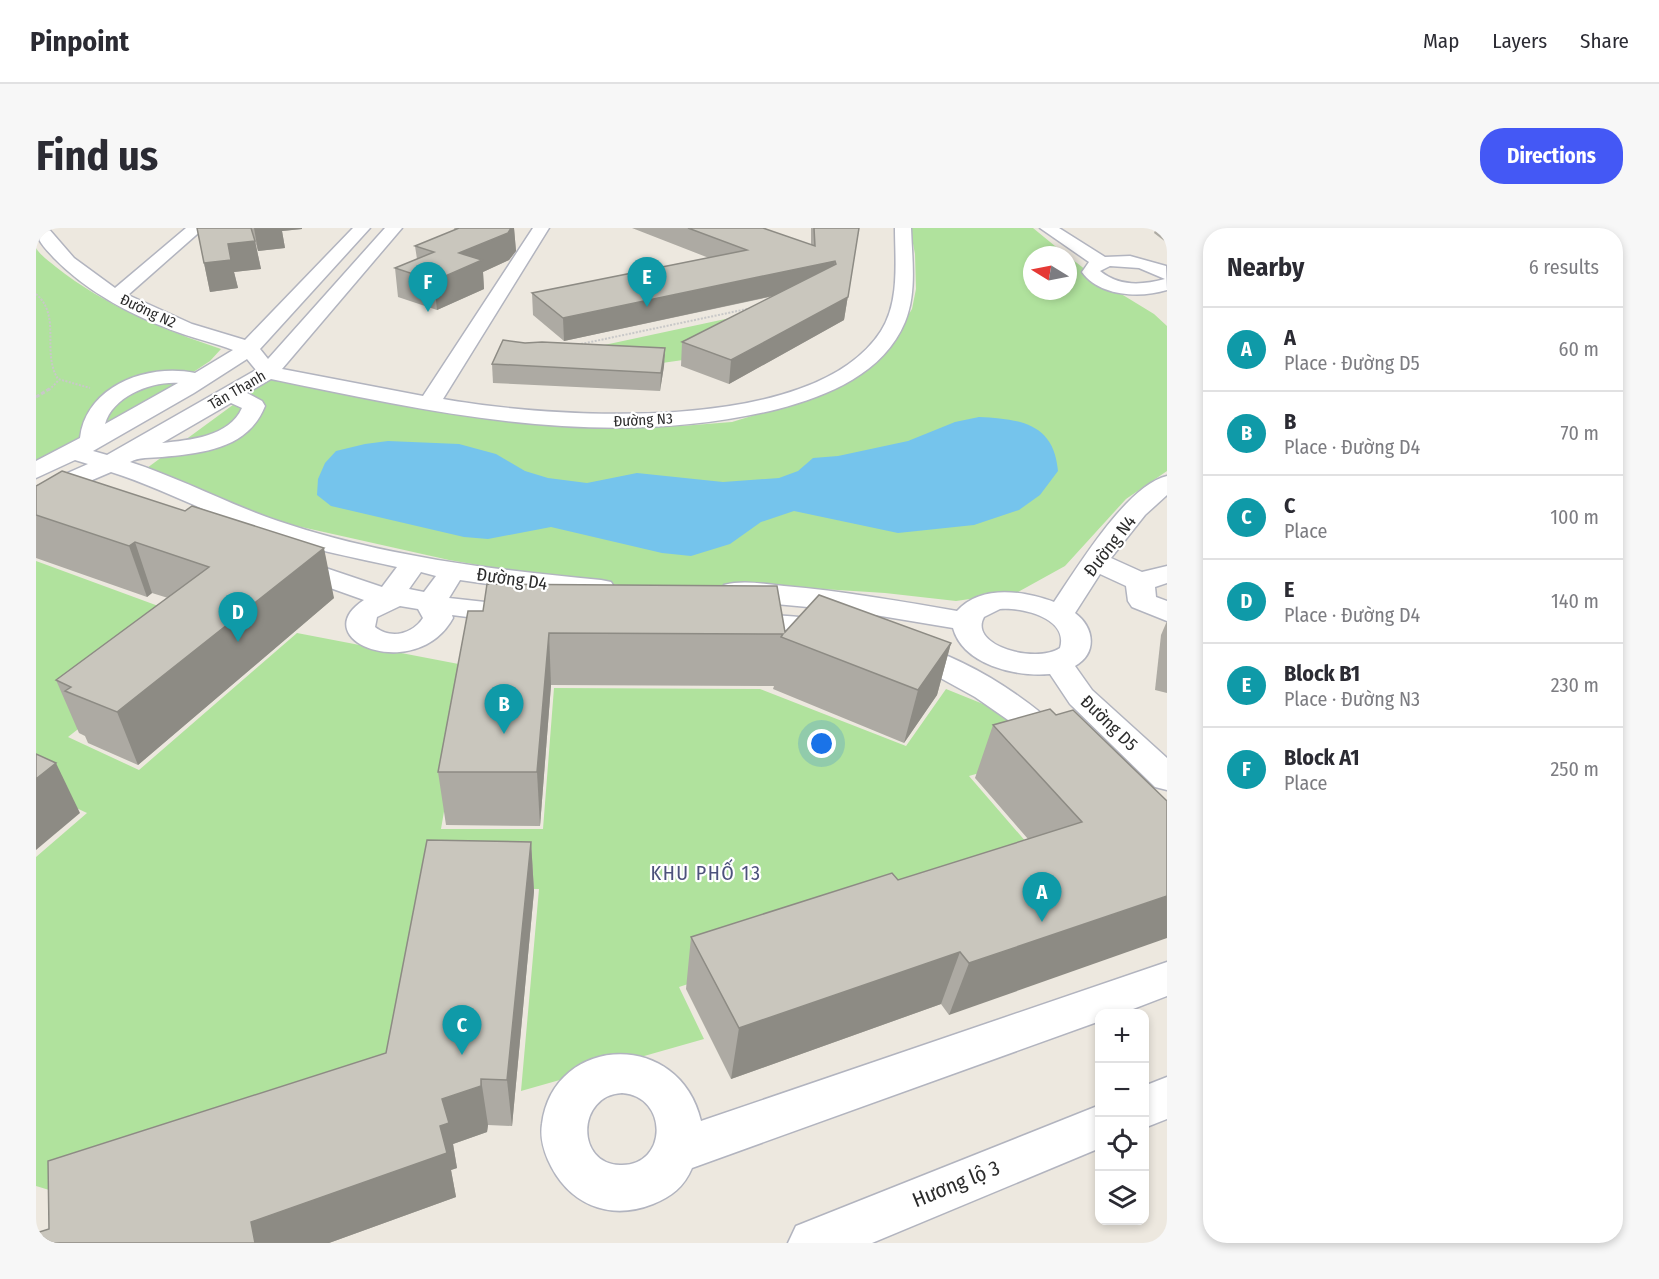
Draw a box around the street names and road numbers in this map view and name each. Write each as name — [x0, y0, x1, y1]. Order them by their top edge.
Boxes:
street label: Đường N2 — [117, 290, 179, 332]
street label: Tân Thạnh — [205, 366, 269, 414]
street label: Đường N3 — [613, 409, 673, 431]
street label: Đường N4 — [1079, 511, 1141, 581]
street label: Đường D4 — [475, 563, 549, 595]
street label: Đường D5 — [1076, 690, 1142, 756]
street label: Hương lộ 3 — [908, 1155, 1004, 1213]

